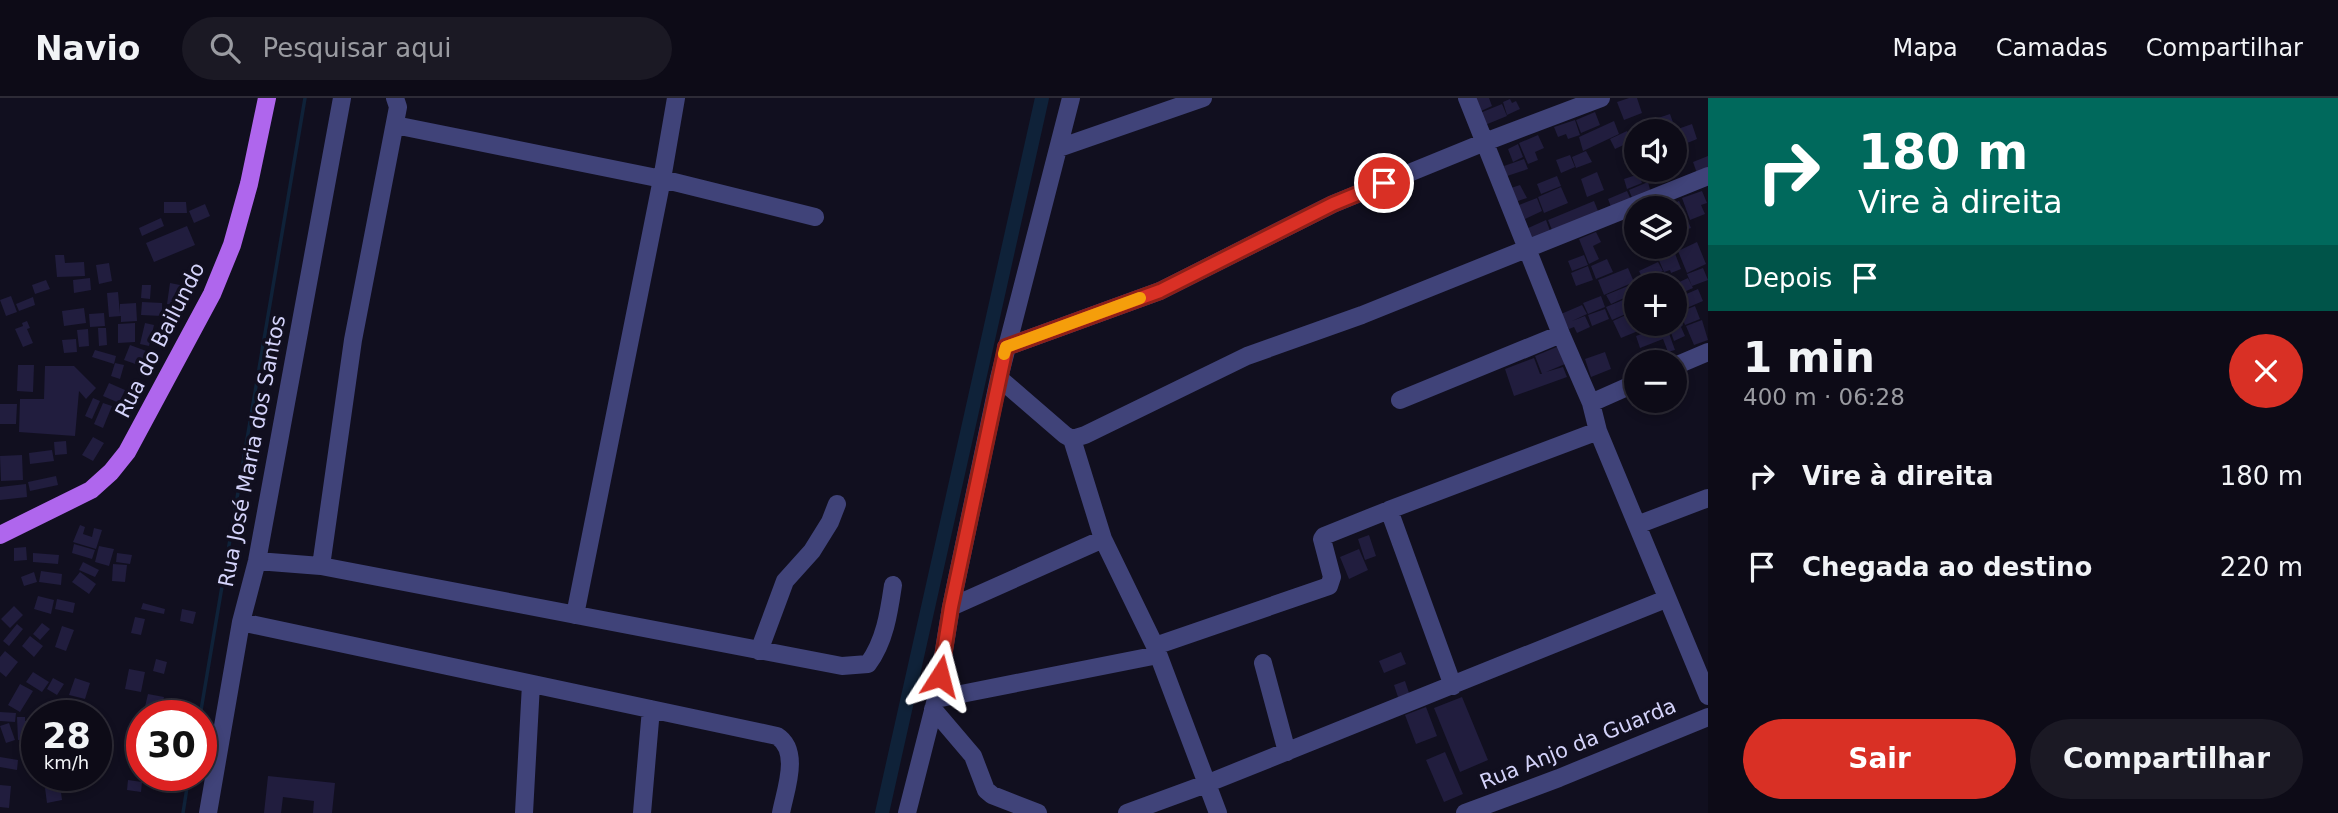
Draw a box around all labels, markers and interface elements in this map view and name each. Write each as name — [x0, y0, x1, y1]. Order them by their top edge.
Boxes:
search box — [182, 17, 672, 80]
text: Navio — [35, 29, 140, 68]
icon: search — [206, 29, 244, 67]
text: Pesquisar aqui — [262, 33, 451, 63]
text: Mapa — [1892, 34, 1958, 62]
text: Camadas — [1996, 34, 2108, 62]
text: Compartilhar — [2146, 34, 2303, 62]
map controls — [1624, 119, 1687, 413]
button: sound — [1624, 119, 1687, 182]
text: 180 m — [1858, 124, 2028, 181]
icon: right — [1743, 126, 1834, 217]
pin — [1354, 153, 1414, 213]
icon: arrive — [1365, 164, 1403, 202]
text: Vire à direita — [1858, 183, 2063, 221]
button: layers — [1624, 196, 1687, 259]
street label: Rua do Bailundo — [110, 258, 210, 422]
icon: arrive — [1846, 259, 1884, 297]
text: Depois — [1743, 263, 1832, 293]
button: + — [1624, 273, 1687, 336]
street label: Rua José Maria dos Santos — [214, 313, 290, 589]
text: 1 min — [1743, 333, 1875, 382]
button: close — [2229, 334, 2303, 408]
button: − — [1624, 350, 1687, 413]
text: 400 m · 06:28 — [1743, 384, 1905, 410]
icon: right — [1743, 457, 1781, 495]
text: Vire à direita — [1802, 461, 1994, 491]
text: 180 m — [2220, 461, 2303, 491]
icon: arrive — [1743, 548, 1781, 586]
text: Chegada ao destino — [1802, 552, 2092, 582]
text: 220 m — [2220, 552, 2303, 582]
position arrow — [903, 639, 977, 713]
street label: Rua Anjo da Guarda — [1476, 694, 1680, 794]
speed limit sign: 30 — [126, 700, 217, 791]
text: 28 — [42, 716, 91, 756]
button: Sair — [1743, 719, 2016, 799]
button: Compartilhar — [2030, 719, 2303, 799]
text: km/h — [44, 752, 89, 773]

